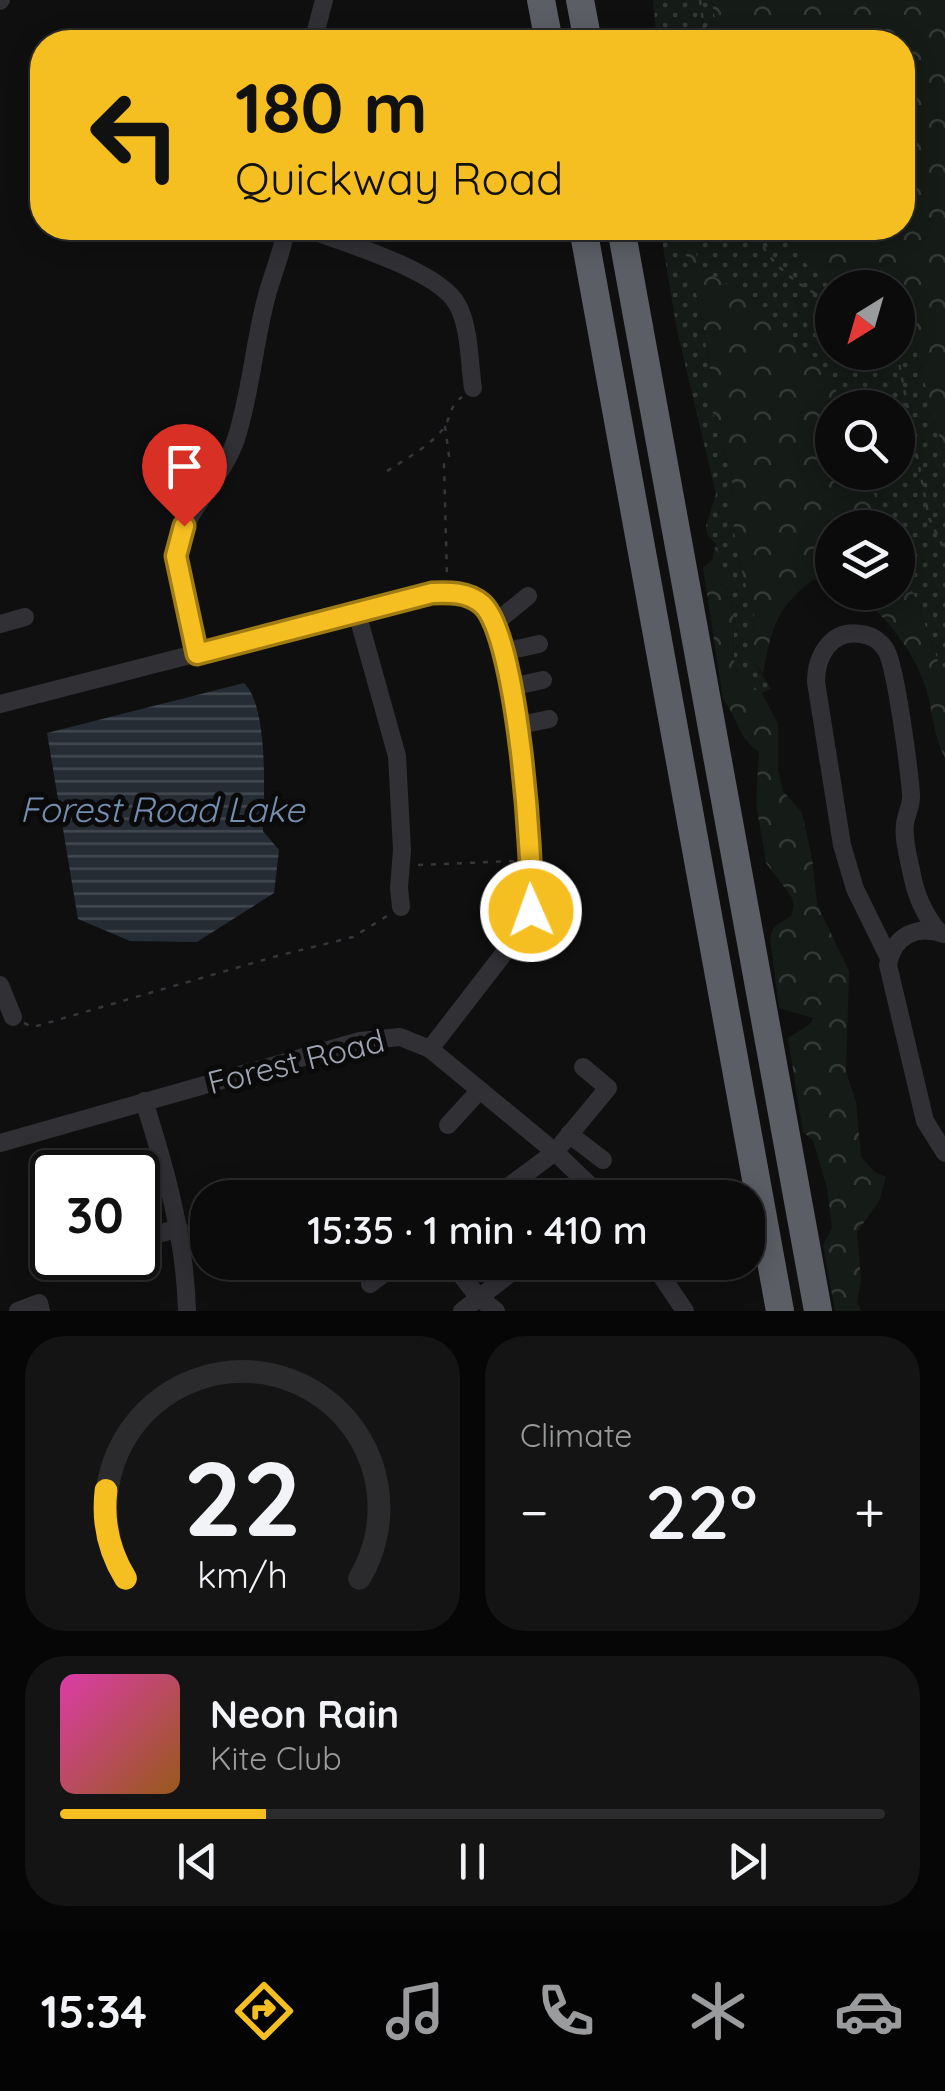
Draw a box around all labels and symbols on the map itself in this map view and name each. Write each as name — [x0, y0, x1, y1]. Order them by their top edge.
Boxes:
north arrow — [815, 270, 915, 370]
pin — [142, 424, 227, 527]
water label: Forest Road Lake — [20, 787, 306, 831]
position arrow — [479, 859, 583, 963]
street label: Forest Road — [203, 1020, 388, 1102]
speed limit sign: 30 — [30, 1150, 160, 1280]

